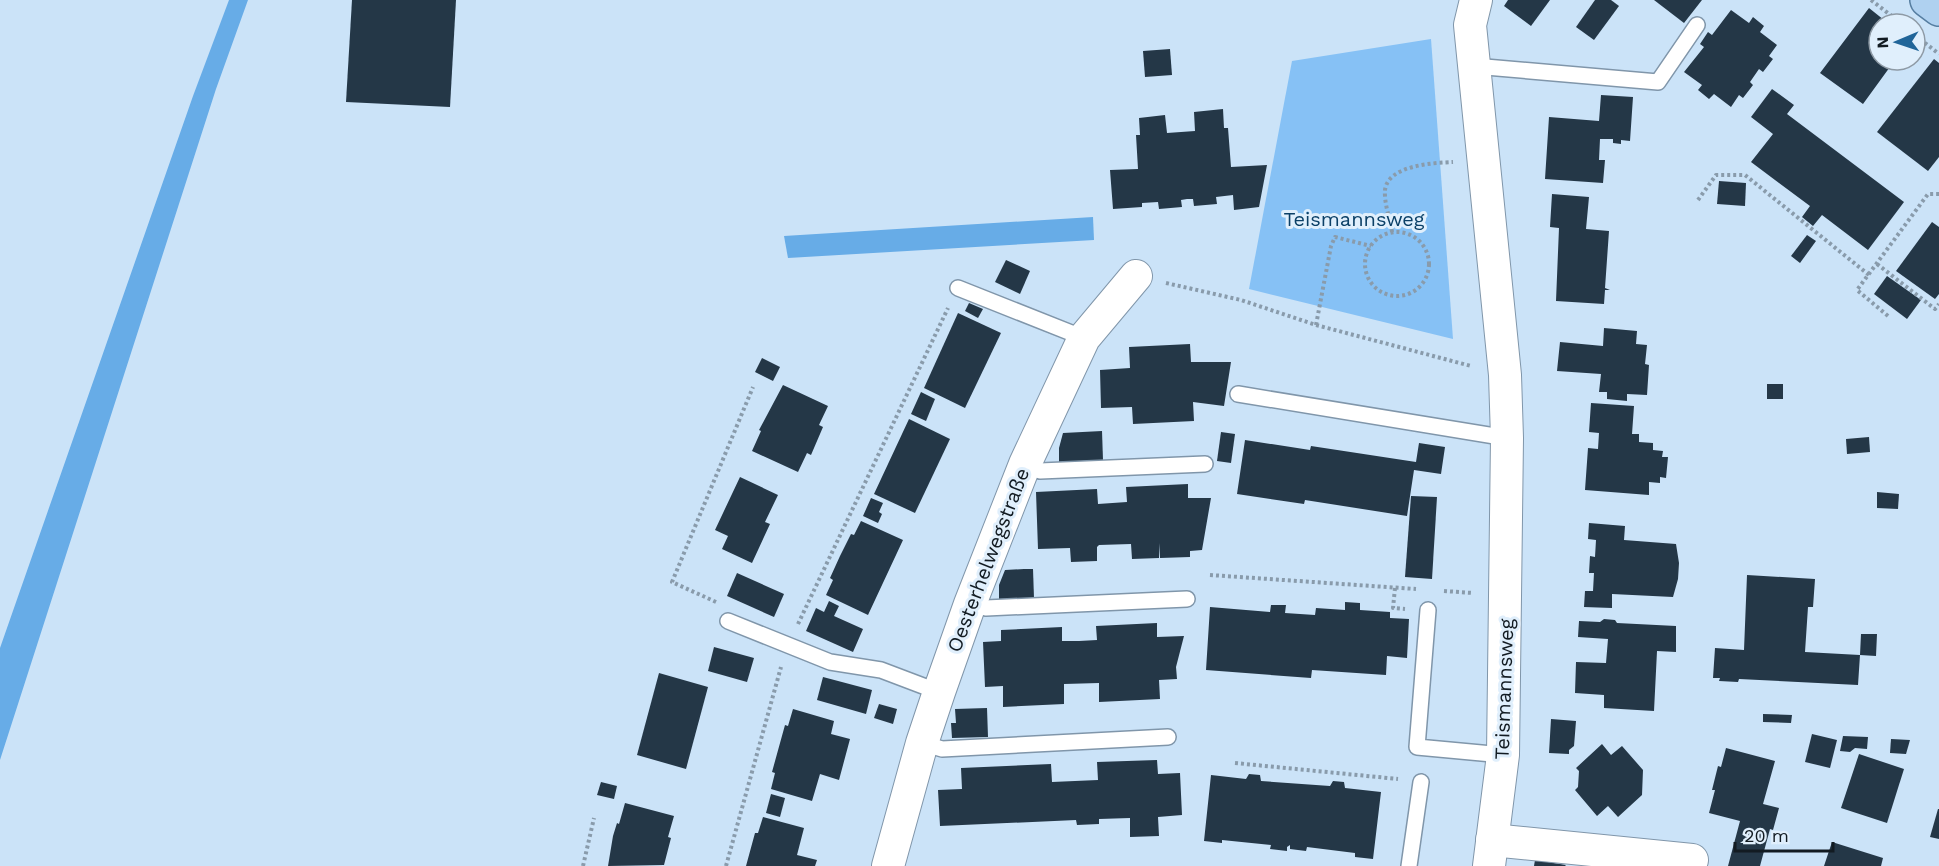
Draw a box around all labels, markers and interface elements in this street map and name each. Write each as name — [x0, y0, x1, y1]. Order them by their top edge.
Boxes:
north arrow — [1867, 12, 1927, 72]
text: N — [1873, 36, 1892, 49]
park label: Teismannsweg — [1284, 207, 1425, 231]
street label: Oesterhelwegstraße — [942, 464, 1034, 656]
street label: Teismannsweg — [1490, 618, 1518, 760]
scale bar — [1735, 815, 1832, 853]
text: 20 m — [1744, 825, 1789, 846]

